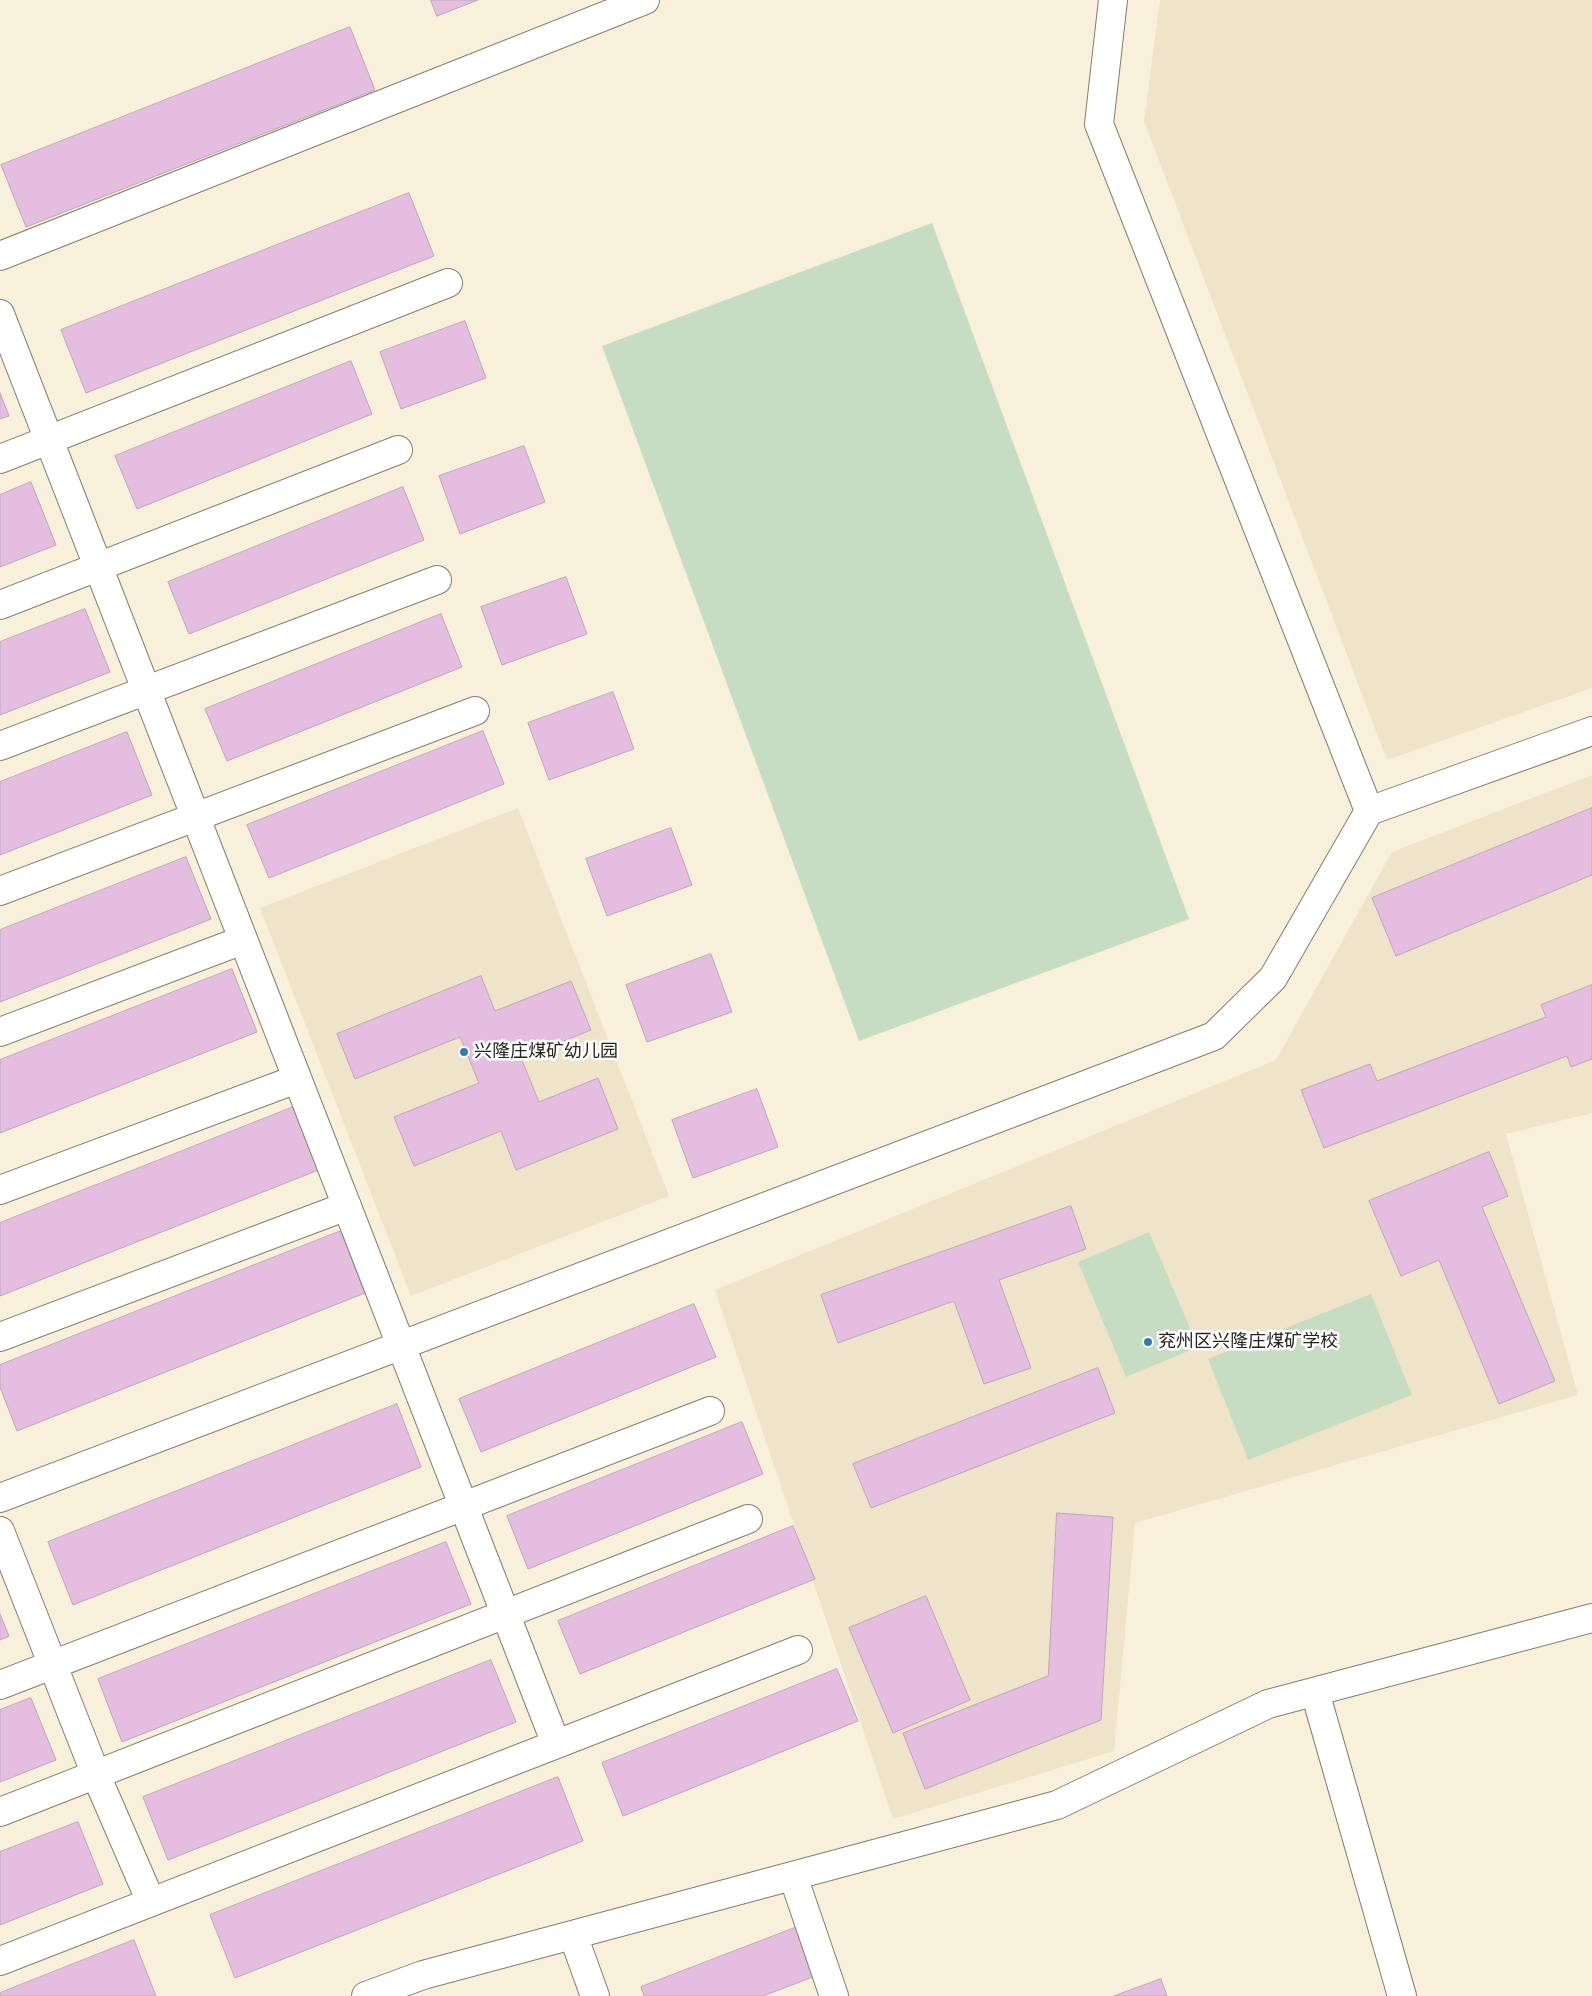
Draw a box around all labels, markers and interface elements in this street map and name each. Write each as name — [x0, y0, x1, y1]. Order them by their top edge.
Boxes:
place label: 兴隆庄煤矿幼儿园 — [474, 1041, 618, 1063]
marker: 兴隆庄煤矿幼儿园 — [458, 1046, 470, 1058]
place label: 兖州区兴隆庄煤矿学校 — [1158, 1331, 1338, 1353]
marker: 兖州区兴隆庄煤矿学校 — [1142, 1336, 1154, 1348]

